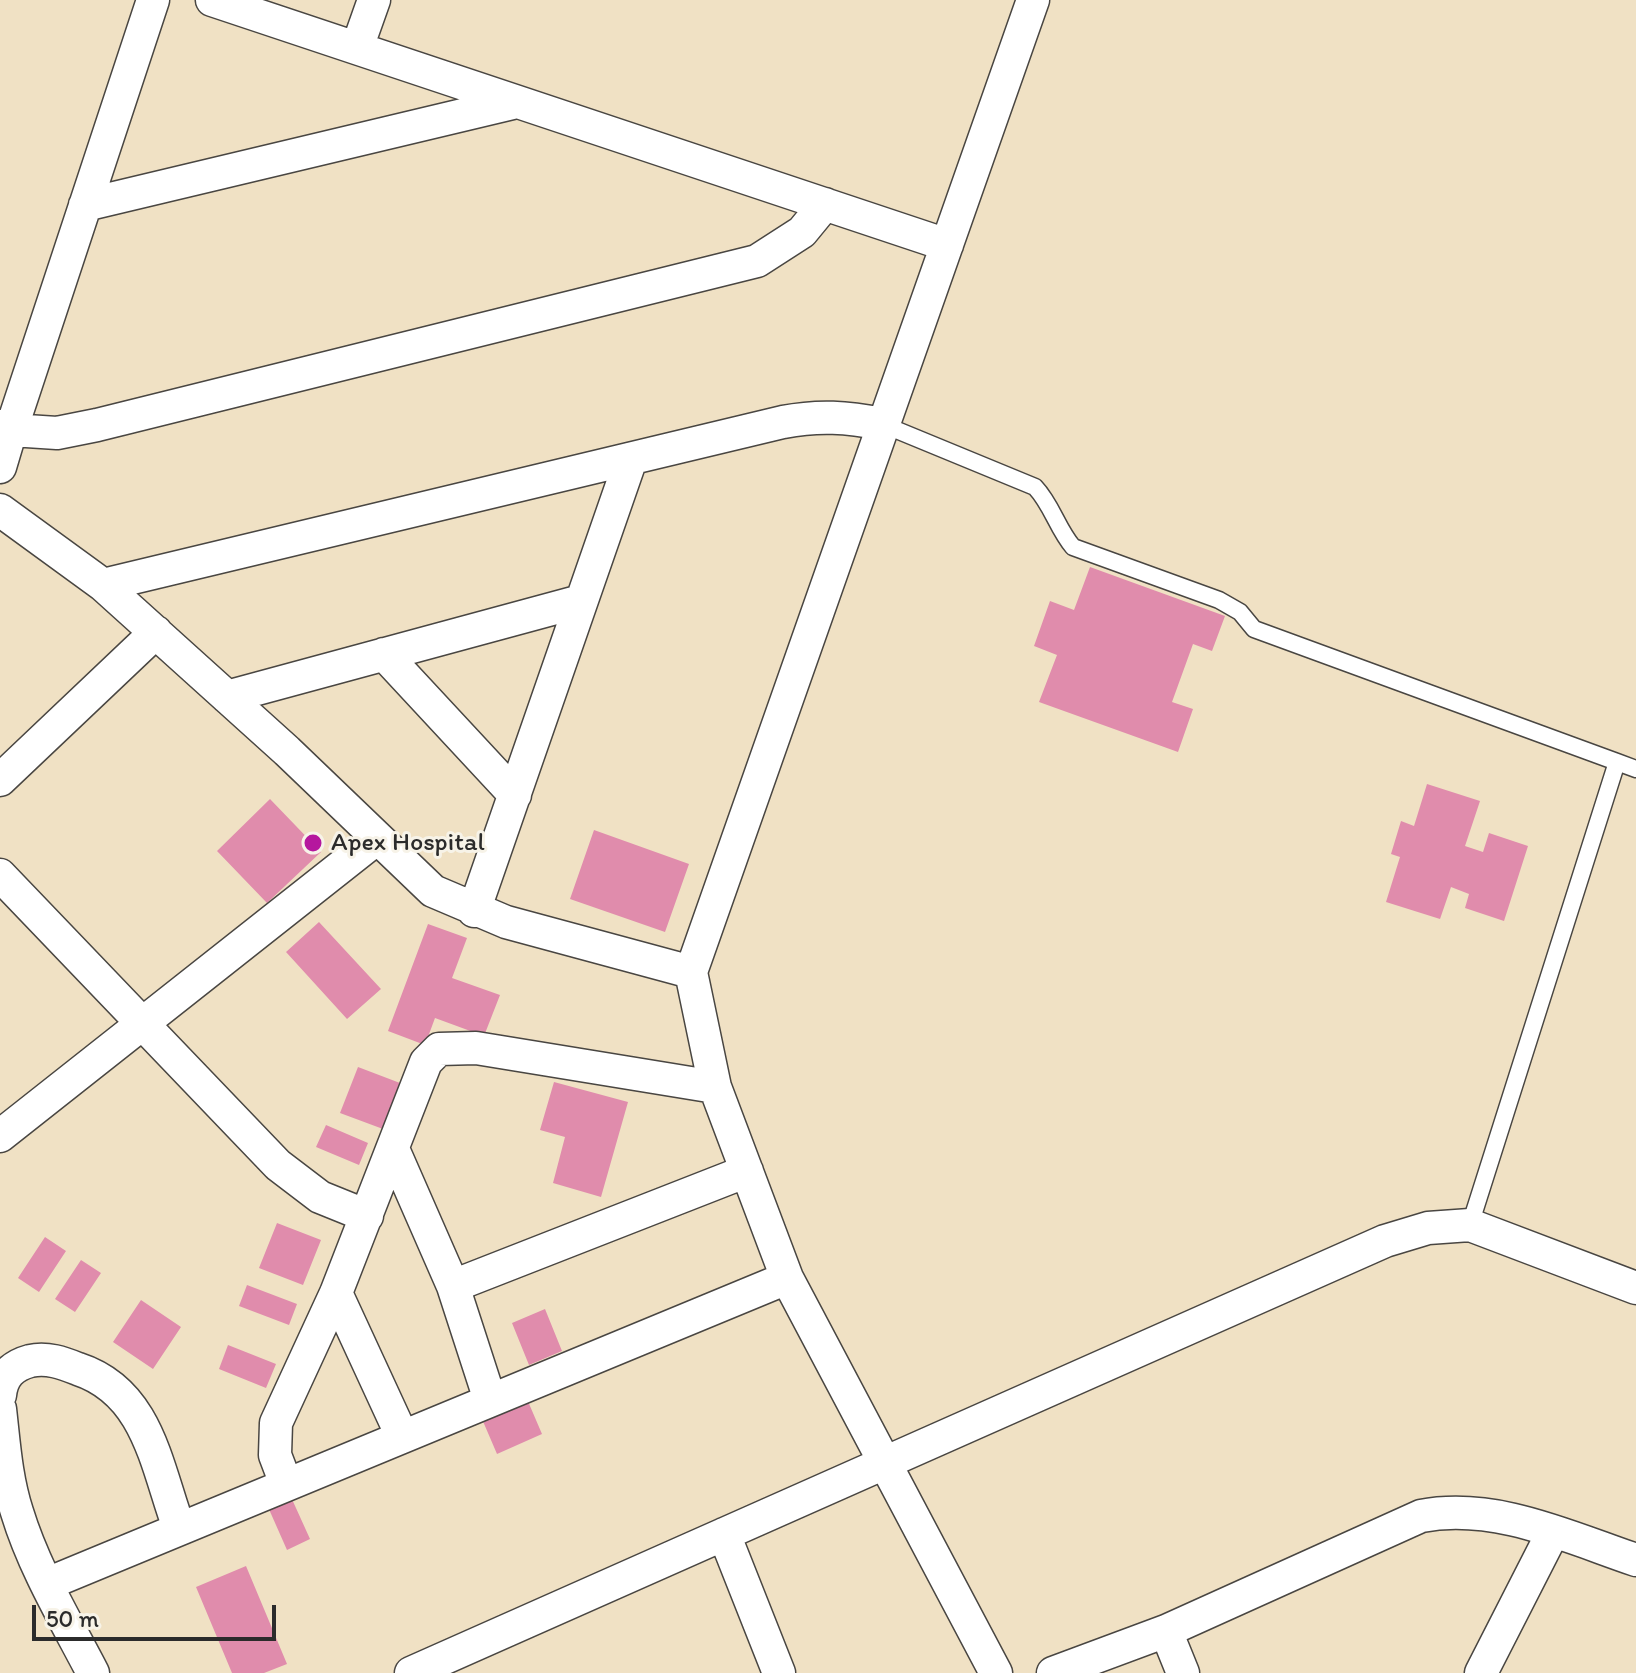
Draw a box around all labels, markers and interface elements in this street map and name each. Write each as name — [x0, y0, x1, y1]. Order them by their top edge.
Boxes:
place label: Apex Hospital — [331, 827, 485, 859]
marker: Apex Hospital — [302, 832, 324, 854]
scale bar — [36, 1589, 280, 1639]
text: 50 m — [46, 1604, 99, 1633]

